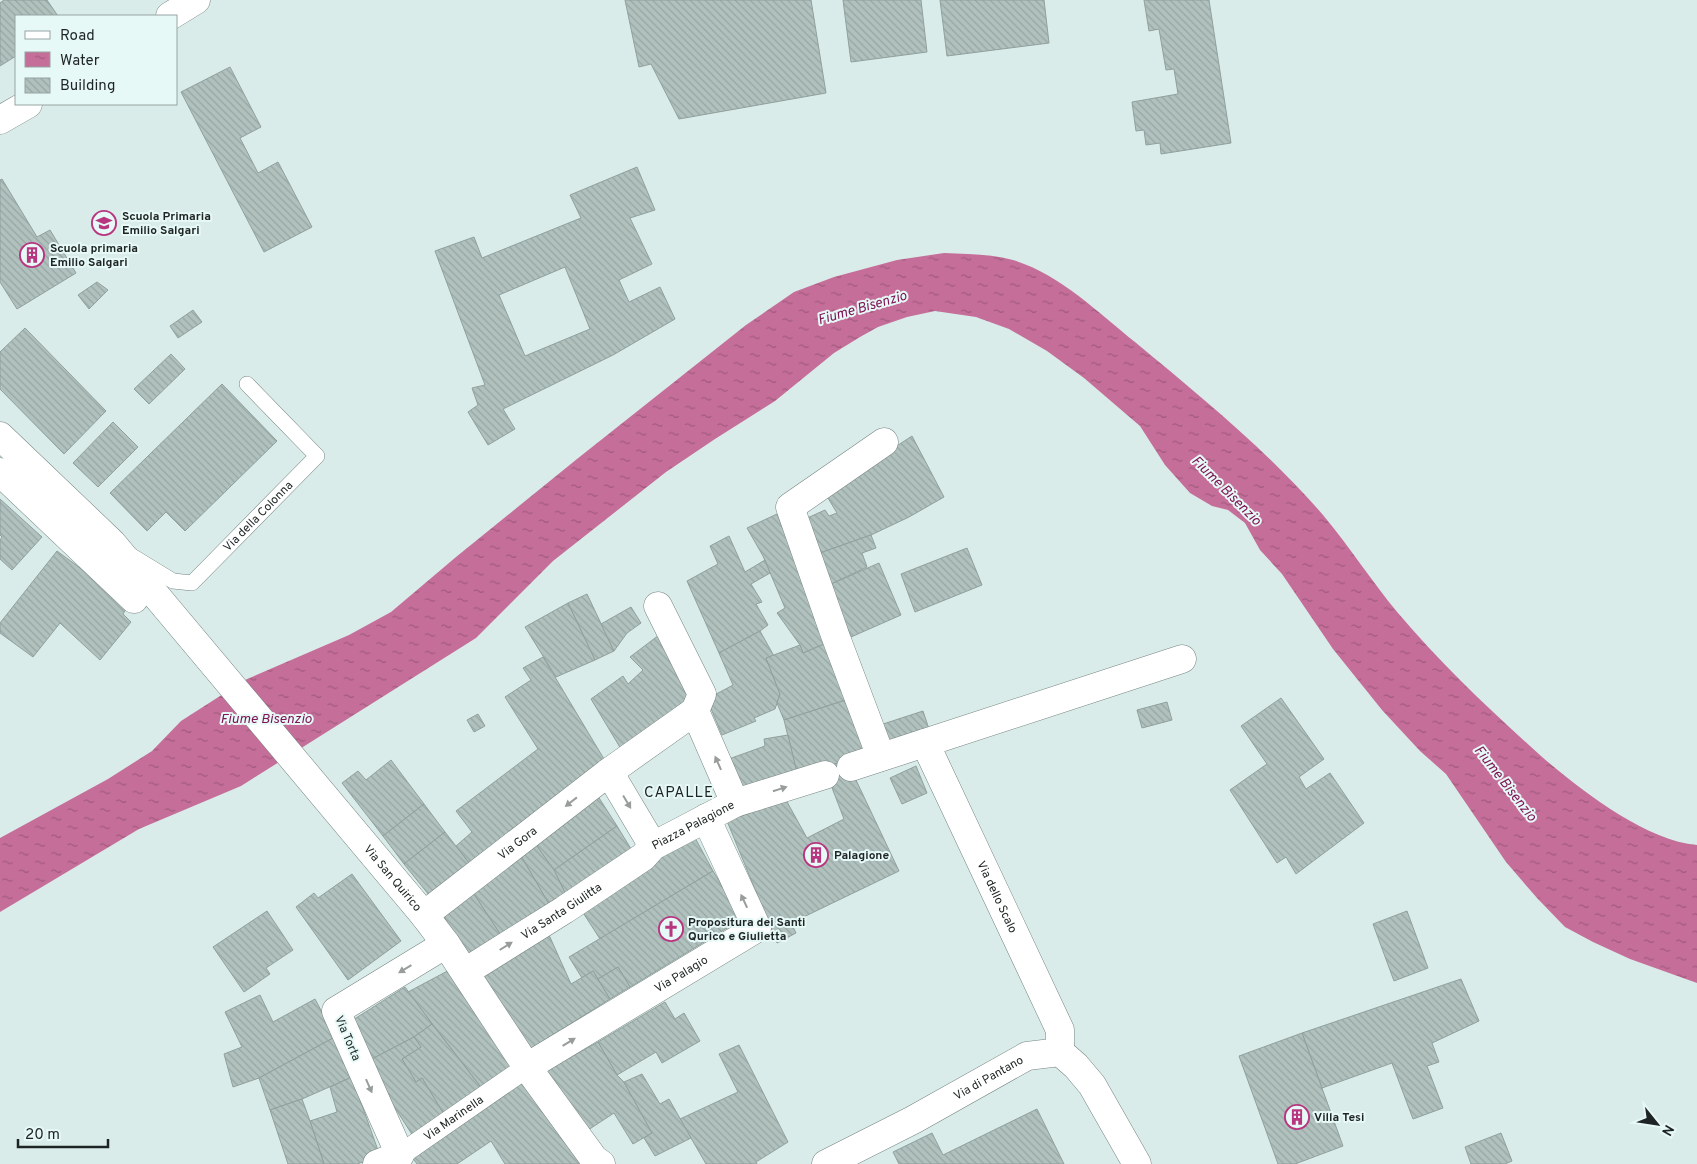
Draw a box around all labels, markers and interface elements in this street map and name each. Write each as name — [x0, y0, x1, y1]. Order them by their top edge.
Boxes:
legend — [15, 15, 178, 105]
text: Road — [60, 27, 95, 46]
text: Water — [60, 52, 100, 71]
text: Building — [60, 77, 115, 96]
place label: Scuola Primaria Emilio Salgari — [122, 209, 211, 239]
school or university icon: Scuola Primaria Emilio Salgari — [91, 210, 117, 236]
place label: Scuola primaria Emilio Salgari — [50, 241, 138, 271]
building icon: Scuola primaria Emilio Salgari — [19, 242, 45, 268]
water label: Fiume Bisenzio — [816, 287, 909, 329]
water label: Fiume Bisenzio — [1188, 453, 1265, 530]
street label: Via della Colonna — [220, 478, 297, 556]
water label: Fiume Bisenzio — [220, 711, 312, 728]
water label: Fiume Bisenzio — [1470, 743, 1540, 826]
one-way arrow — [713, 756, 721, 770]
district label: CAPALLE — [644, 784, 714, 803]
one-way arrow — [773, 785, 788, 793]
one-way arrow — [564, 796, 577, 807]
one-way arrow — [623, 796, 632, 809]
street label: Piazza Palagione — [649, 798, 738, 854]
street label: Via Gora — [495, 823, 541, 864]
street label: Via San Quirico — [360, 842, 425, 915]
building icon: Palagione — [803, 842, 829, 868]
place label: Palagione — [834, 848, 889, 864]
street label: Via dello Scalo — [973, 858, 1020, 936]
street label: Via Santa Giulitta — [518, 880, 605, 944]
one-way arrow — [740, 894, 748, 908]
place label: Propositura dei Santi Qurico e Giulietta — [688, 915, 805, 945]
church icon: Propositura dei Santi Qurico e Giulietta — [658, 916, 684, 942]
one-way arrow — [500, 942, 513, 951]
street label: Via Palagio — [652, 952, 712, 997]
one-way arrow — [398, 965, 411, 974]
street label: Via Torta — [330, 1013, 364, 1063]
one-way arrow — [563, 1038, 576, 1047]
street label: Via di Pantano — [951, 1052, 1027, 1104]
one-way arrow — [366, 1079, 374, 1093]
street label: Via Marinella — [421, 1092, 487, 1145]
north arrow — [1632, 1099, 1682, 1149]
building icon: Villa Tesi — [1284, 1104, 1310, 1130]
place label: Villa Tesi — [1314, 1110, 1364, 1126]
scale bar — [18, 1116, 108, 1148]
text: N — [1657, 1121, 1677, 1138]
text: 20 m — [25, 1126, 60, 1145]

